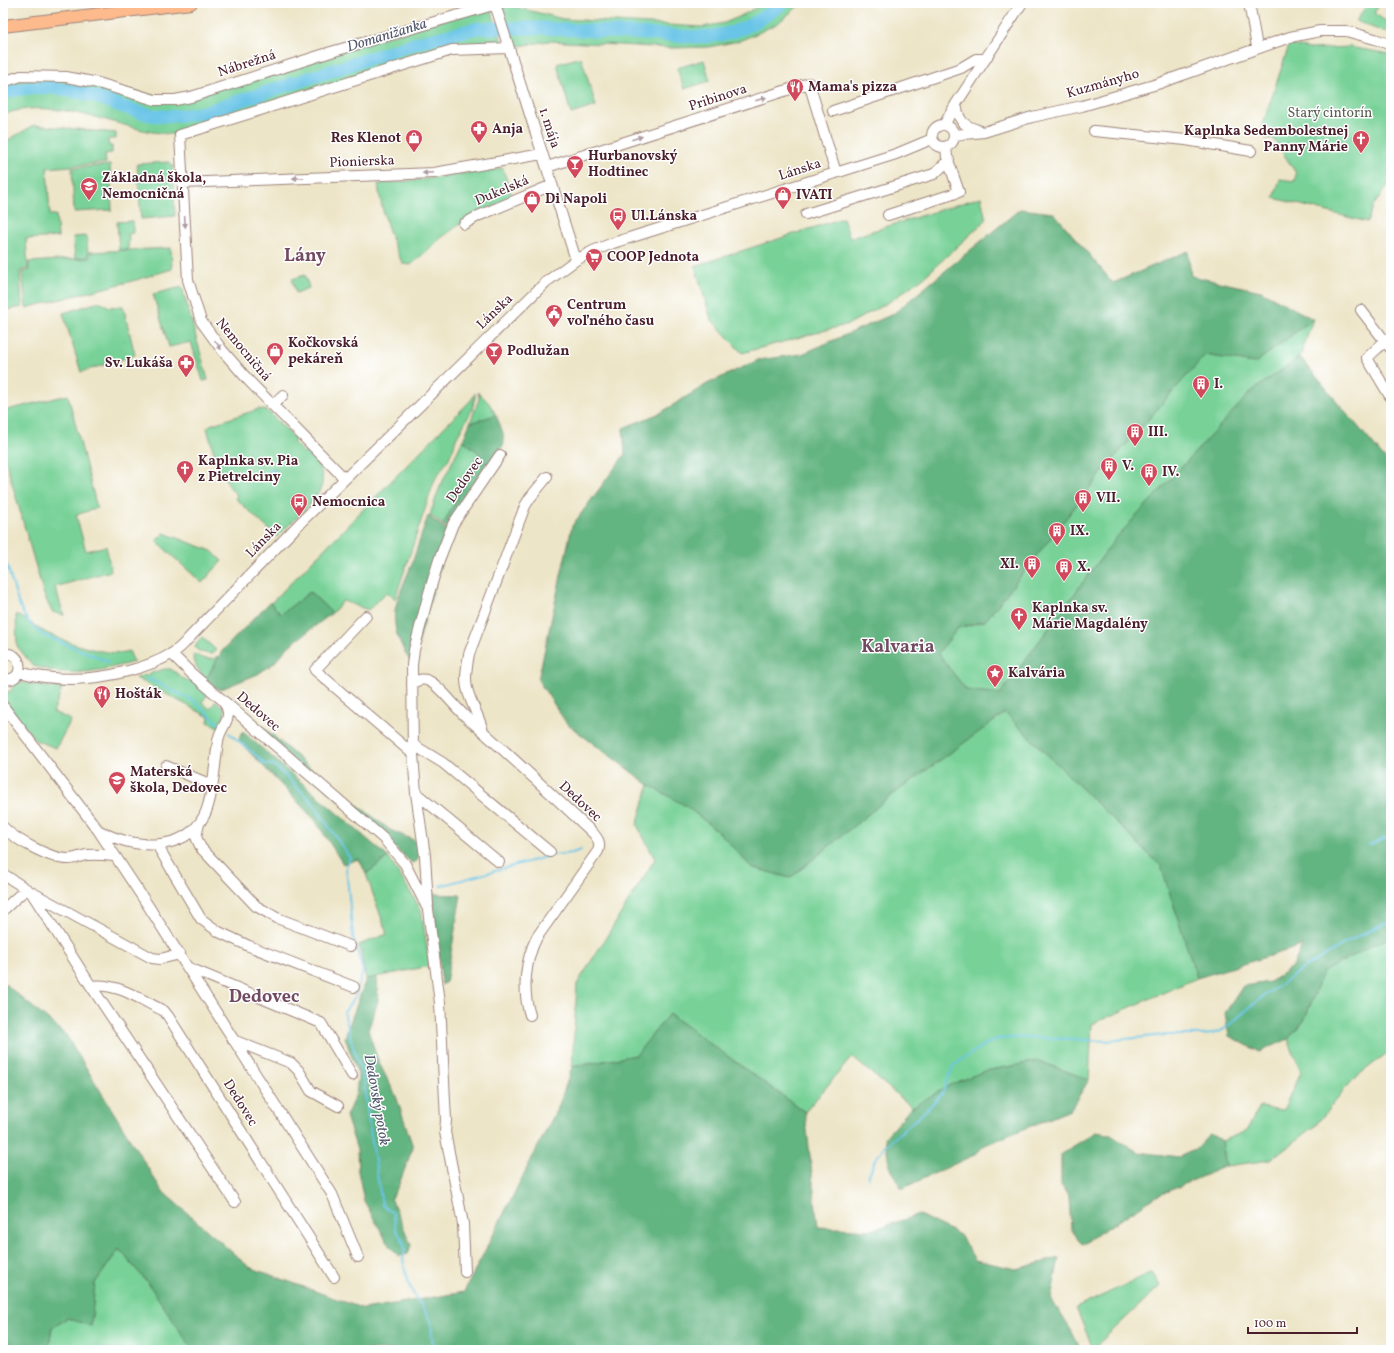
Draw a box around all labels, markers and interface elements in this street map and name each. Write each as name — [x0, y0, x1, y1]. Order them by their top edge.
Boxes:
water label: Domanižanka — [344, 14, 430, 58]
street label: Nábrežná — [216, 46, 278, 82]
street label: Kuzmányho — [1064, 65, 1142, 103]
restaurant icon: Mama's pizza — [785, 77, 805, 102]
place label: Mama's pizza — [808, 78, 897, 97]
street label: Pribinova — [686, 80, 750, 116]
one-way arrow — [755, 96, 767, 102]
park label: Starý cintorín — [1288, 104, 1372, 123]
street label: 1. mája — [533, 105, 565, 151]
pharmacy icon: Anja — [469, 119, 489, 144]
place label: Anja — [492, 120, 523, 139]
place label: Kaplnka Sedembolestnej Panny Márie — [1184, 122, 1348, 157]
shop icon: Res Klenot — [404, 128, 424, 153]
place label: Res Klenot — [331, 129, 401, 148]
church icon: Kaplnka Sedembolestnej Panny Márie — [1351, 129, 1371, 154]
one-way arrow — [632, 135, 644, 141]
place label: Hurbanovský Hodtinec — [588, 147, 677, 182]
street label: Pionierska — [329, 151, 395, 173]
bar icon: Hurbanovský Hodtinec — [565, 154, 585, 179]
street label: Lánska — [776, 154, 824, 186]
place label: Základná škola, Nemocničná — [102, 169, 206, 204]
one-way arrow — [422, 170, 434, 177]
street label: Dukelská — [472, 171, 532, 211]
one-way arrow — [292, 175, 304, 182]
school or university icon: Základná škola, Nemocničná — [79, 176, 99, 201]
shop icon: IVATI — [773, 185, 793, 210]
place label: IVATI — [796, 186, 832, 205]
shop icon: Di Napoli — [522, 189, 542, 214]
place label: Di Napoli — [545, 190, 607, 209]
bus stop icon: Ul.Lánska — [608, 206, 628, 231]
place label: Ul.Lánska — [631, 207, 698, 226]
one-way arrow — [181, 216, 188, 228]
district label: Lány — [284, 244, 326, 269]
supermarket icon: COOP Jednota — [584, 247, 604, 272]
place label: COOP Jednota — [607, 248, 700, 267]
street label: Lánska — [473, 290, 517, 334]
place label: Centrum voľného času — [567, 296, 655, 331]
public building icon: Centrum voľného času — [544, 303, 564, 328]
street label: Nemocničná — [211, 314, 275, 386]
place label: Kočkovská pekáreň — [288, 334, 359, 369]
one-way arrow — [214, 339, 222, 350]
shop icon: Kočkovská pekáreň — [265, 341, 285, 366]
bar icon: Podlužan — [484, 341, 504, 366]
place label: Podlužan — [507, 342, 570, 361]
pharmacy icon: Sv. Lukáša — [176, 353, 196, 378]
place label: Sv. Lukáša — [105, 354, 173, 373]
building icon: I. — [1191, 374, 1211, 399]
place label: I. — [1214, 375, 1223, 394]
building icon: III. — [1125, 422, 1145, 447]
place label: III. — [1148, 423, 1168, 442]
place label: Kaplnka sv. Pia z Pietrelciny — [198, 452, 299, 487]
street label: Dedovec — [442, 453, 488, 507]
building icon: V. — [1099, 456, 1119, 481]
place label: V. — [1122, 457, 1134, 476]
church icon: Kaplnka sv. Pia z Pietrelciny — [175, 459, 195, 484]
building icon: IV. — [1139, 462, 1159, 487]
place label: IV. — [1162, 463, 1180, 482]
building icon: VII. — [1073, 488, 1093, 513]
place label: VII. — [1096, 489, 1120, 508]
bus stop icon: Nemocnica — [289, 492, 309, 517]
place label: Nemocnica — [312, 493, 386, 512]
street label: Lánska — [242, 518, 286, 562]
building icon: IX. — [1047, 521, 1067, 546]
place label: IX. — [1070, 522, 1089, 541]
building icon: XI. — [1022, 554, 1042, 579]
place label: XI. — [1000, 555, 1019, 574]
building icon: X. — [1054, 557, 1074, 582]
place label: X. — [1077, 558, 1091, 577]
place label: Kaplnka sv. Márie Magdalény — [1032, 599, 1148, 634]
church icon: Kaplnka sv. Márie Magdalény — [1009, 606, 1029, 631]
district label: Kalvaria — [861, 635, 935, 660]
place icon: Kalvária — [985, 663, 1005, 688]
place label: Kalvária — [1008, 664, 1065, 683]
restaurant icon: Hošták — [92, 684, 112, 709]
place label: Hošták — [115, 685, 162, 704]
street label: Dedovec — [232, 688, 284, 736]
place label: Materská škola, Dedovec — [130, 763, 227, 798]
school or university icon: Materská škola, Dedovec — [107, 770, 127, 795]
street label: Dedovec — [554, 777, 606, 827]
district label: Dedovec — [229, 985, 299, 1010]
water label: Dedovský potok — [358, 1053, 394, 1147]
street label: Dedovec — [218, 1076, 262, 1130]
scale bar — [1248, 1309, 1357, 1335]
text: 100 m — [1254, 1316, 1287, 1332]

